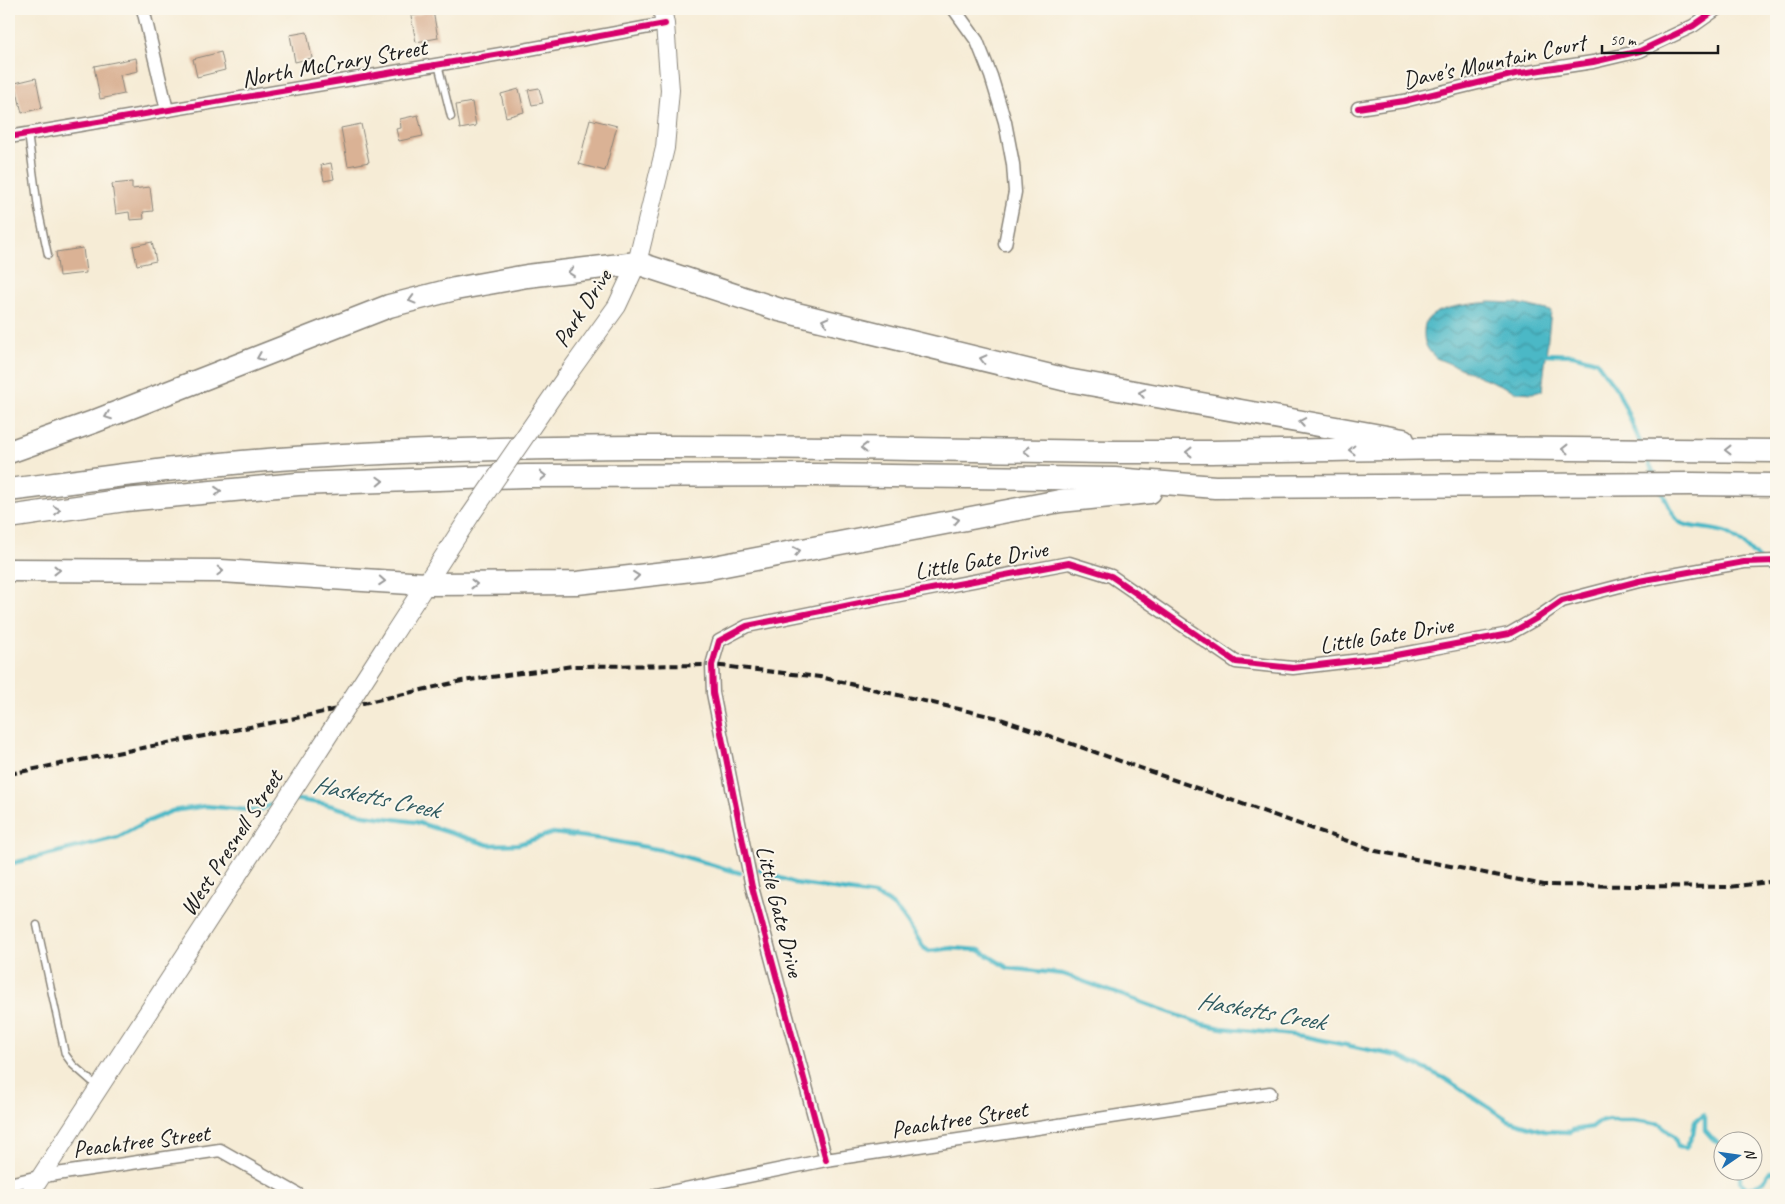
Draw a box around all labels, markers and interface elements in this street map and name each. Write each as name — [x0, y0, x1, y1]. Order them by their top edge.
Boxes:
scale bar — [1602, 22, 1719, 54]
street label: Dave's Mountain Court — [1400, 26, 1591, 95]
text: 50 m — [1610, 31, 1637, 50]
street label: North McCrary Street — [239, 32, 431, 94]
street label: Park Drive — [546, 262, 619, 352]
one-way arrow — [567, 266, 575, 277]
one-way arrow — [407, 294, 416, 305]
one-way arrow — [820, 316, 829, 327]
one-way arrow — [256, 351, 264, 361]
one-way arrow — [978, 354, 987, 365]
one-way arrow — [1137, 389, 1146, 399]
one-way arrow — [104, 410, 113, 420]
one-way arrow — [1297, 417, 1306, 427]
one-way arrow — [860, 443, 868, 453]
one-way arrow — [1561, 444, 1568, 454]
one-way arrow — [1023, 445, 1031, 456]
one-way arrow — [1347, 445, 1355, 456]
one-way arrow — [1723, 445, 1731, 455]
one-way arrow — [1185, 447, 1192, 457]
one-way arrow — [540, 471, 547, 481]
one-way arrow — [377, 476, 385, 486]
one-way arrow — [215, 486, 223, 497]
one-way arrow — [53, 505, 61, 515]
one-way arrow — [952, 515, 961, 525]
street label: Little Gate Drive — [912, 533, 1052, 586]
one-way arrow — [792, 546, 801, 556]
one-way arrow — [54, 565, 62, 575]
one-way arrow — [216, 566, 224, 576]
one-way arrow — [633, 571, 641, 582]
one-way arrow — [378, 576, 386, 587]
one-way arrow — [471, 579, 479, 589]
street label: Little Gate Drive — [1317, 609, 1457, 660]
street label: West Presnell Street — [173, 763, 290, 921]
water label: Hasketts Creek — [310, 768, 447, 827]
street label: Little Gate Drive — [749, 842, 811, 982]
water label: Hasketts Creek — [1195, 984, 1332, 1039]
street label: Peachtree Street — [889, 1093, 1031, 1145]
street label: Peachtree Street — [71, 1117, 213, 1164]
north arrow — [1712, 1132, 1762, 1182]
text: N — [1741, 1147, 1760, 1162]

